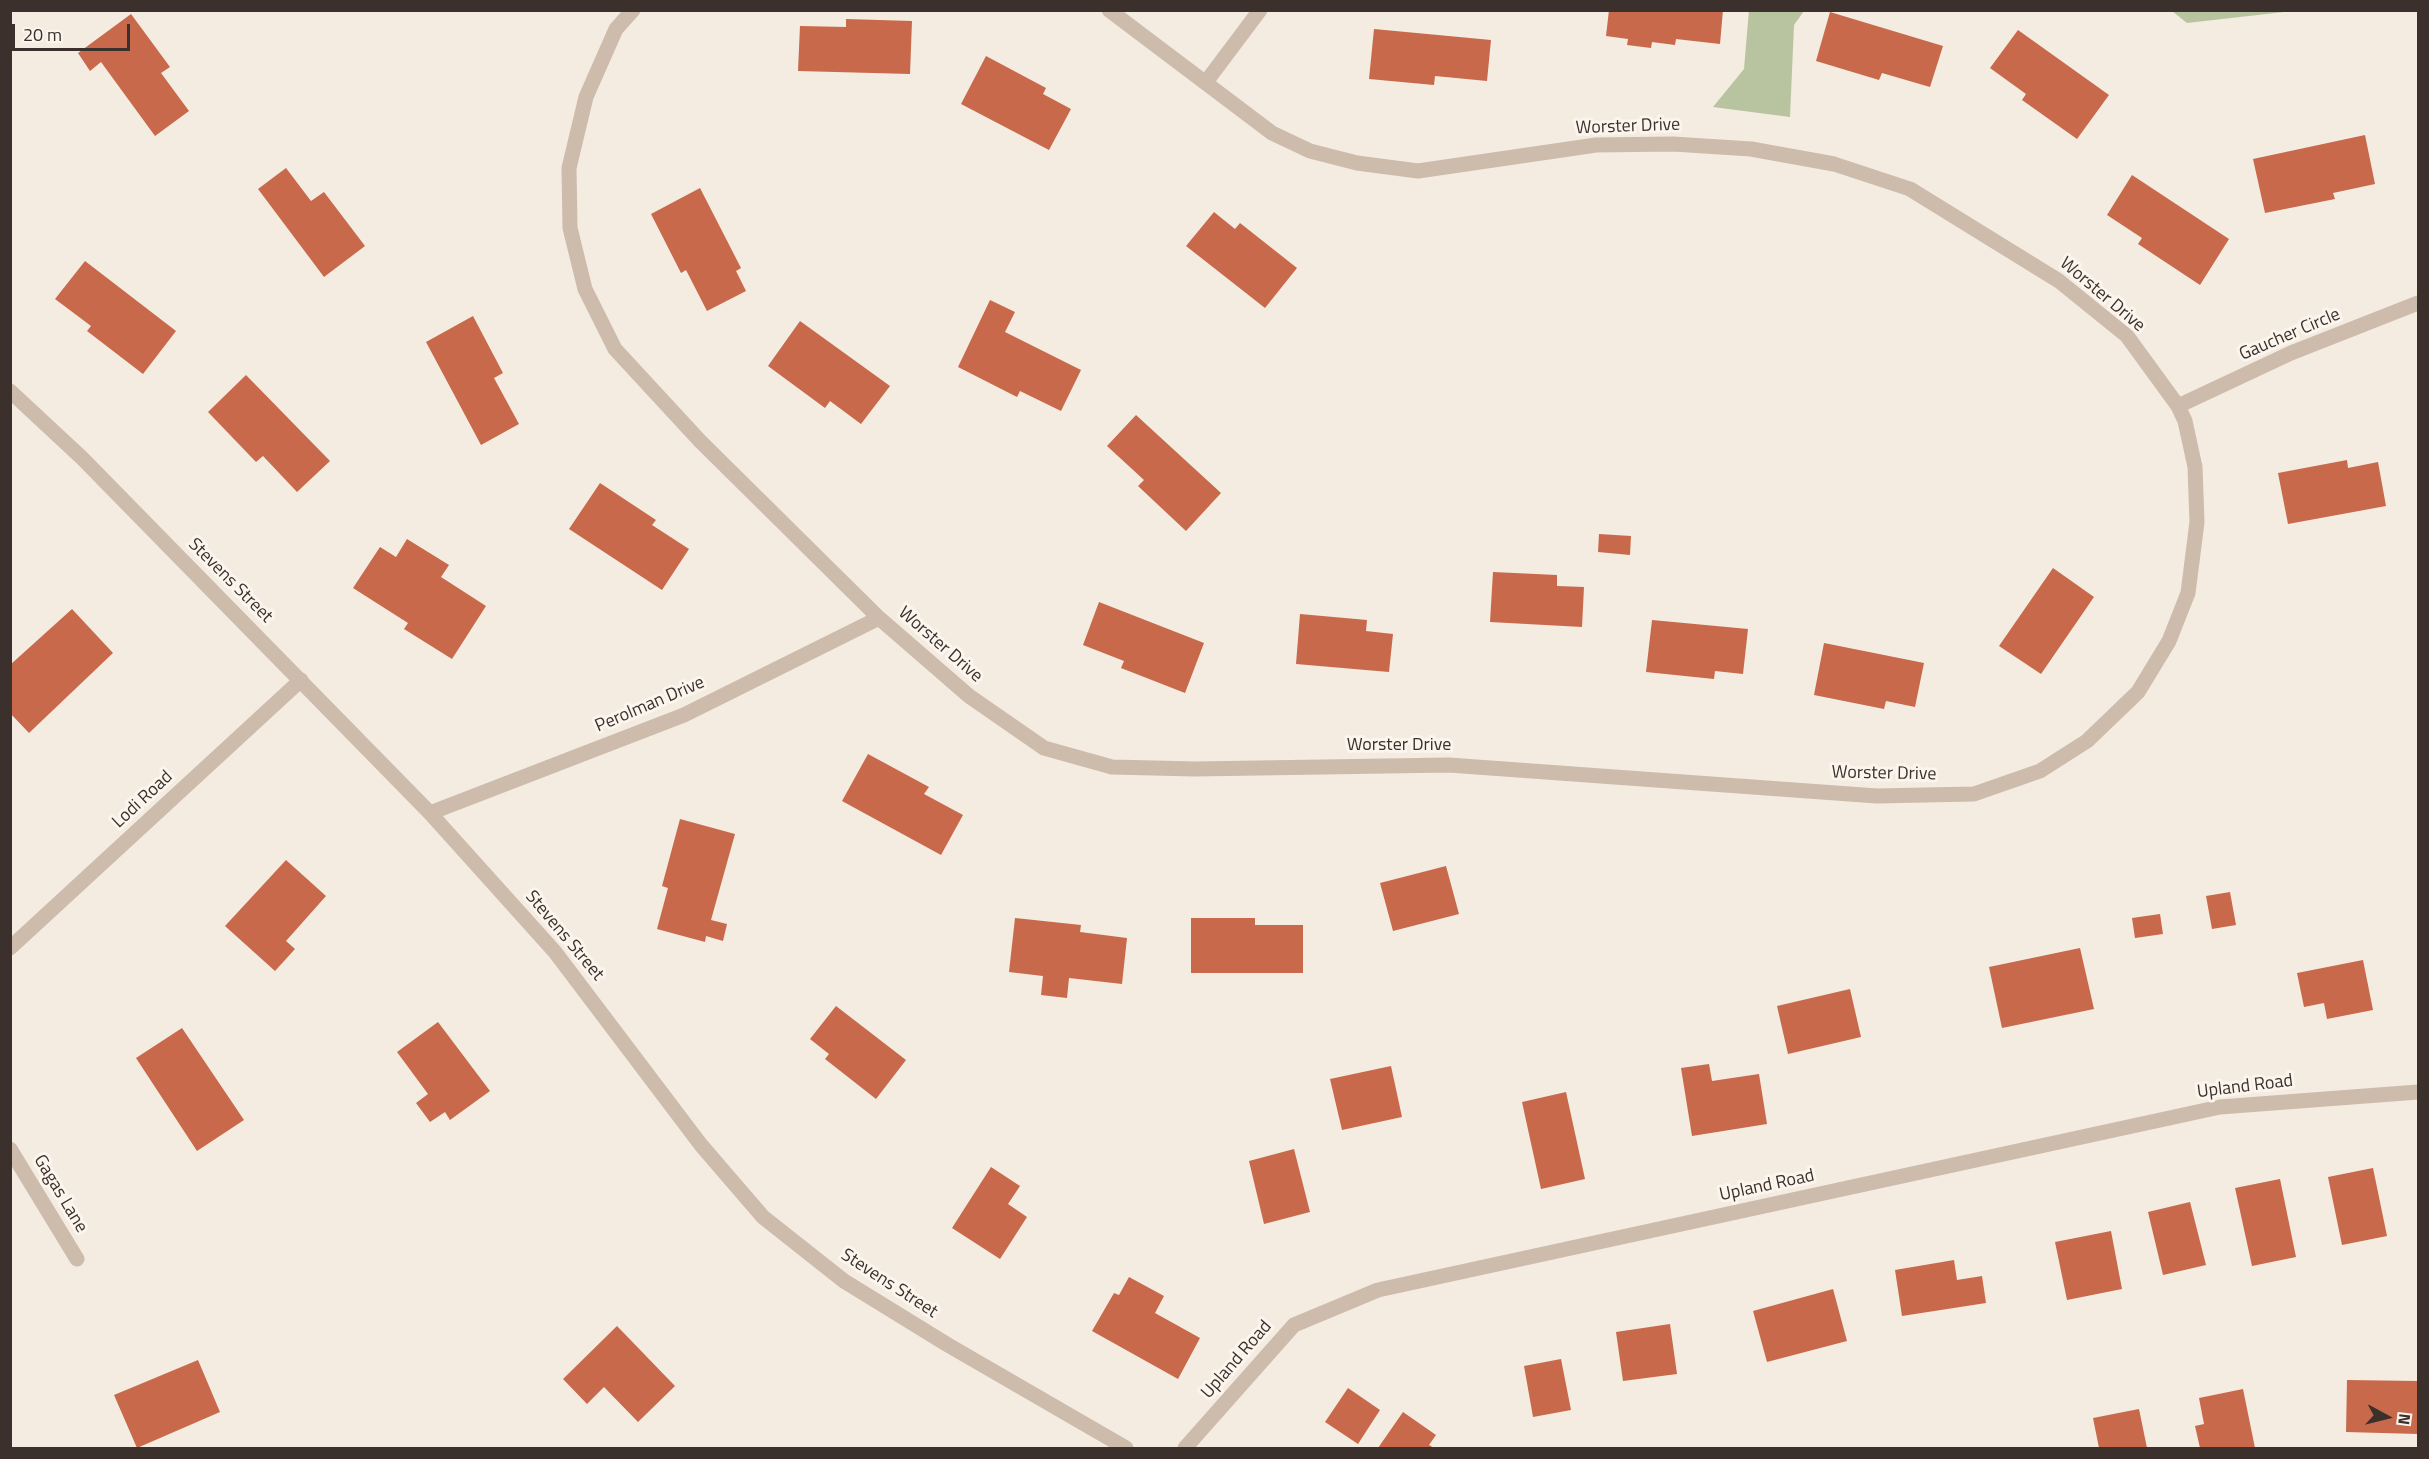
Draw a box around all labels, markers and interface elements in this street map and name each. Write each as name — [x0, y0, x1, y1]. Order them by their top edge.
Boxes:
scale bar — [15, 12, 134, 50]
text: 20 m — [23, 21, 62, 48]
street label: Worster Drive — [1575, 114, 1681, 140]
street label: Worster Drive — [2055, 253, 2149, 337]
street label: Gaucher Circle — [2236, 304, 2344, 366]
street label: Stevens Street — [183, 534, 277, 628]
street label: Worster Drive — [893, 603, 987, 687]
street label: Perolman Drive — [592, 672, 708, 738]
street label: Worster Drive — [1347, 735, 1451, 757]
street label: Worster Drive — [1831, 762, 1937, 786]
street label: Lodi Road — [108, 767, 178, 833]
street label: Stevens Street — [520, 887, 608, 985]
street label: Upland Road — [2196, 1070, 2294, 1104]
street label: Gagas Lane — [28, 1151, 92, 1237]
street label: Upland Road — [1718, 1165, 1816, 1207]
street label: Stevens Street — [837, 1245, 941, 1323]
street label: Upland Road — [1197, 1317, 1277, 1403]
north arrow — [2357, 1387, 2417, 1447]
text: N — [2392, 1412, 2417, 1426]

